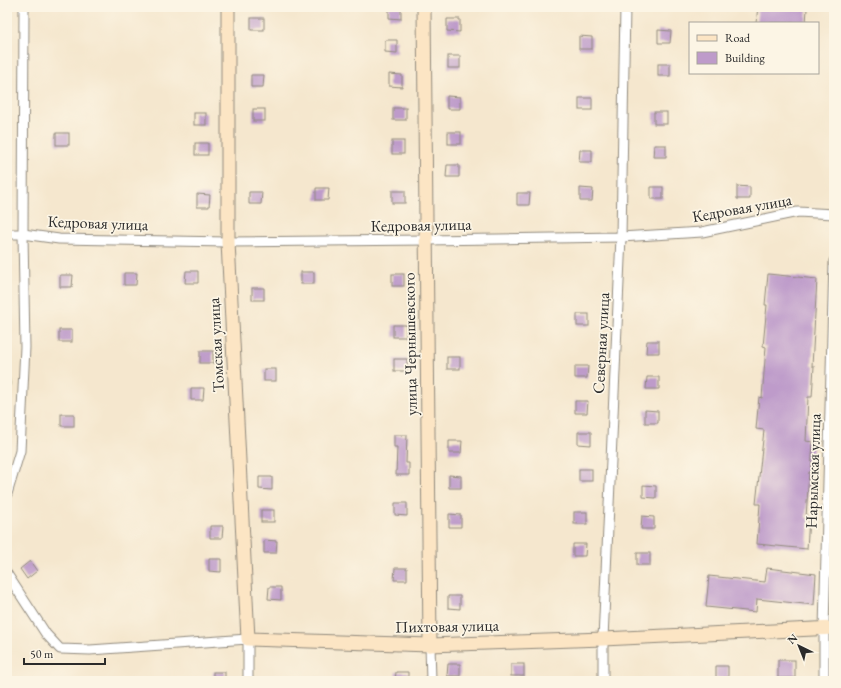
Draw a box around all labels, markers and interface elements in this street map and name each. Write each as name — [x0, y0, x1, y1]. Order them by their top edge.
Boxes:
legend — [689, 22, 819, 74]
text: Road — [725, 30, 751, 46]
text: Building — [725, 50, 766, 66]
street label: Кедровая улица — [690, 189, 794, 227]
street label: Кедровая улица — [47, 211, 149, 235]
street label: Кедровая улица — [370, 214, 472, 236]
street label: улица Чернышевского — [398, 272, 422, 416]
street label: Северная улица — [588, 291, 614, 394]
street label: Томская улица — [203, 297, 229, 393]
street label: Нарымская улица — [800, 412, 826, 529]
street label: Пихтовая улица — [395, 615, 500, 637]
north arrow — [779, 626, 819, 666]
text: N — [784, 630, 800, 647]
scale bar — [24, 640, 105, 666]
text: 50 m — [30, 646, 54, 662]

